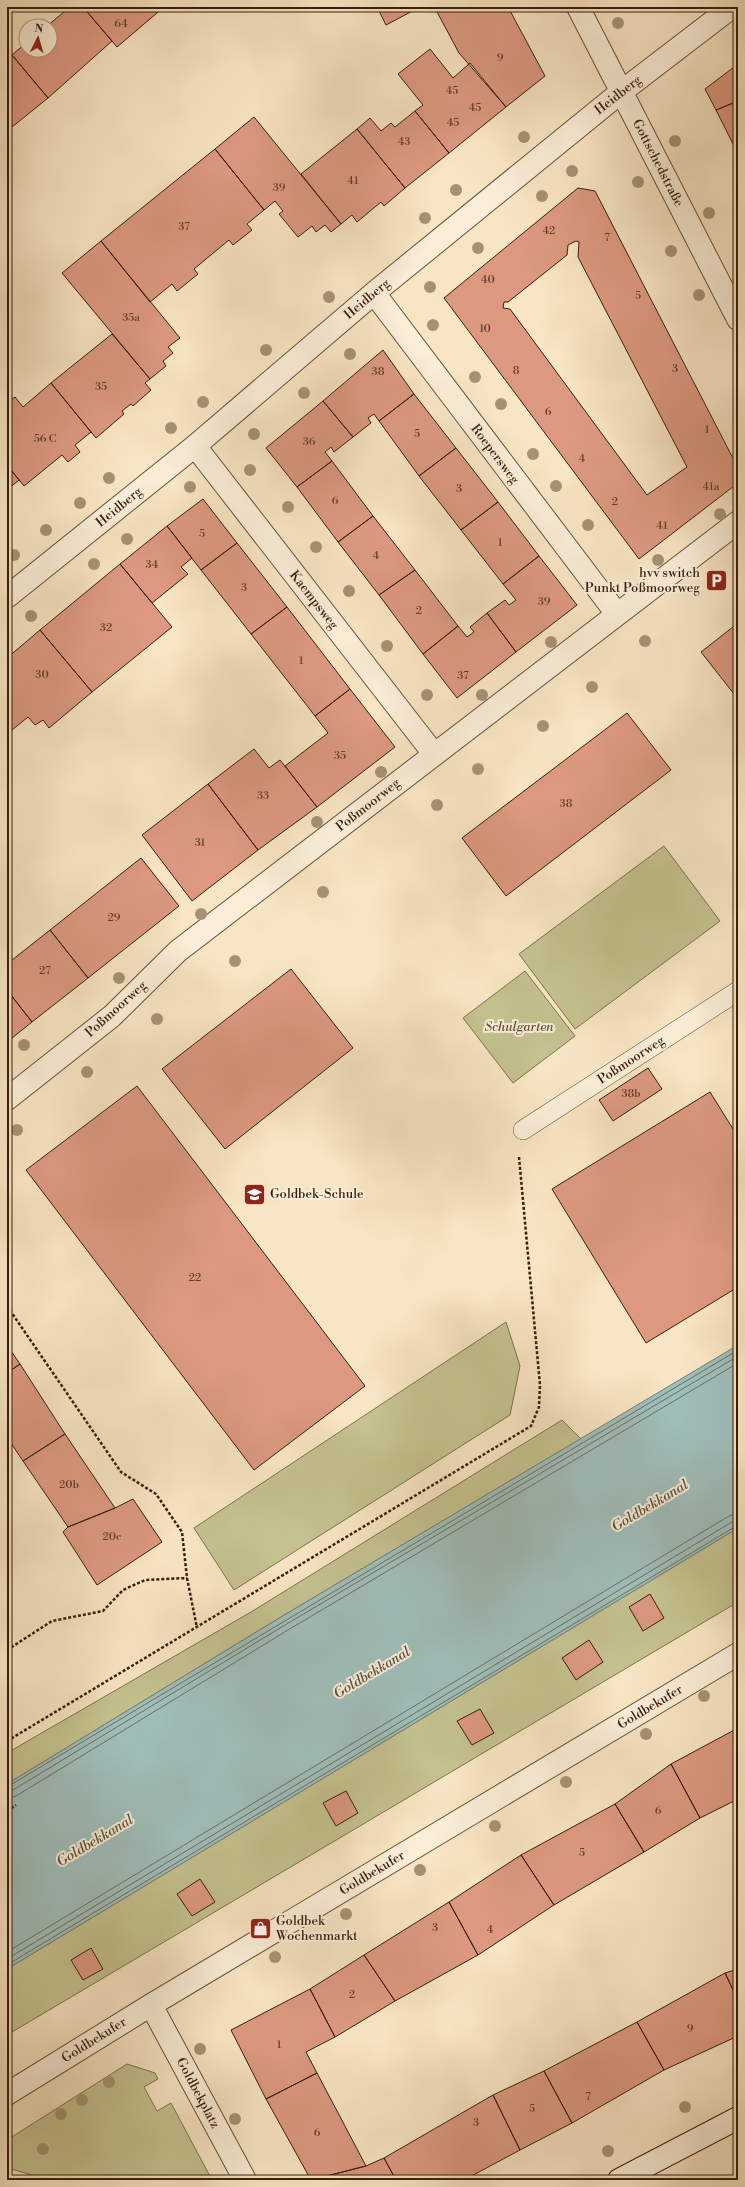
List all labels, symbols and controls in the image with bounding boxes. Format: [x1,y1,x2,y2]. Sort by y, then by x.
house number: 64 [114,17,128,31]
north arrow [18,18,58,58]
text: N [34,22,44,36]
house number: 9 [497,51,504,65]
street label: Heidberg [591,72,645,118]
house number: 45 [446,84,458,98]
house number: 45 [469,101,481,115]
house number: 45 [447,116,459,130]
street label: Gottschedstraße [629,116,687,210]
house number: 43 [398,135,410,149]
house number: 41 [347,174,359,188]
house number: 39 [273,181,286,195]
house number: 37 [178,220,190,234]
house number: 42 [543,224,555,238]
house number: 7 [604,231,610,245]
house number: 40 [481,273,495,287]
street label: Heidberg [341,275,393,323]
house number: 5 [635,289,641,303]
house number: 35a [122,311,140,325]
house number: 10 [479,322,491,336]
house number: 3 [672,362,678,376]
house number: 8 [513,364,520,378]
house number: 38 [372,365,385,379]
house number: 35 [95,380,107,394]
house number: 6 [545,405,552,419]
street label: Roepersweg [467,421,523,487]
house number: 1 [705,423,710,437]
house number: 5 [414,427,420,441]
house number: 56 C [34,432,56,446]
house number: 36 [303,435,316,449]
house number: 4 [579,452,586,466]
house number: 41a [703,480,720,494]
house number: 3 [456,482,462,496]
street label: Heidberg [93,483,146,530]
house number: 6 [332,494,339,508]
house number: 2 [612,495,618,509]
house number: 41 [656,519,668,533]
house number: 5 [199,527,205,541]
house number: 1 [498,536,503,550]
house number: 4 [373,549,380,563]
house number: 34 [146,558,159,572]
place label: hvv switch Punkt Poßmoorweg [585,565,700,596]
street label: Kaempsweg [286,567,342,633]
parking icon: hvv switch Punkt Poßmoorweg [703,567,729,593]
house number: 3 [241,581,247,595]
house number: 39 [538,595,551,609]
house number: 2 [416,604,422,618]
house number: 32 [100,621,112,635]
house number: 1 [299,654,304,668]
house number: 30 [35,668,49,682]
house number: 37 [457,669,469,683]
house number: 35 [334,749,346,763]
street label: Poßmoorweg [333,775,403,835]
house number: 33 [257,789,269,803]
house number: 38 [560,797,573,811]
house number: 31 [195,836,206,850]
house number: 29 [108,911,121,925]
house number: 27 [39,964,51,978]
street label: Poßmoorweg [82,977,150,1041]
park label: Schulgarten [485,1019,554,1035]
street label: Poßmoorweg [594,1032,668,1088]
house number: 38b [621,1087,641,1101]
school or university icon: Goldbek-Schule [241,1181,267,1207]
place label: Goldbek-Schule [270,1186,364,1202]
house number: 22 [189,1271,201,1285]
water label: Goldbekkanal [608,1476,692,1536]
house number: 20b [59,1478,79,1492]
house number: 20c [102,1530,122,1544]
water label: Goldbekkanal [330,1643,414,1703]
street label: Goldbekufer [614,1681,686,1733]
house number: 6 [655,1804,662,1818]
water label: Goldbekkanal [53,1811,137,1871]
house number: 5 [579,1846,585,1860]
street label: Goldbekufer [336,1847,408,1899]
place label: Goldbek Wochenmarkt [275,1913,358,1944]
shop icon: Goldbek Wochenmarkt [247,1915,273,1941]
house number: 3 [432,1921,438,1935]
house number: 4 [487,1923,494,1937]
house number: 2 [349,1988,355,2002]
street label: Goldbekufer [59,2014,130,2066]
house number: 9 [687,2022,694,2036]
house number: 1 [277,2038,282,2052]
street label: Goldbekplatz [173,2055,223,2131]
house number: 7 [585,2090,591,2104]
house number: 5 [529,2102,535,2116]
house number: 3 [473,2116,479,2130]
house number: 6 [314,2126,321,2140]

